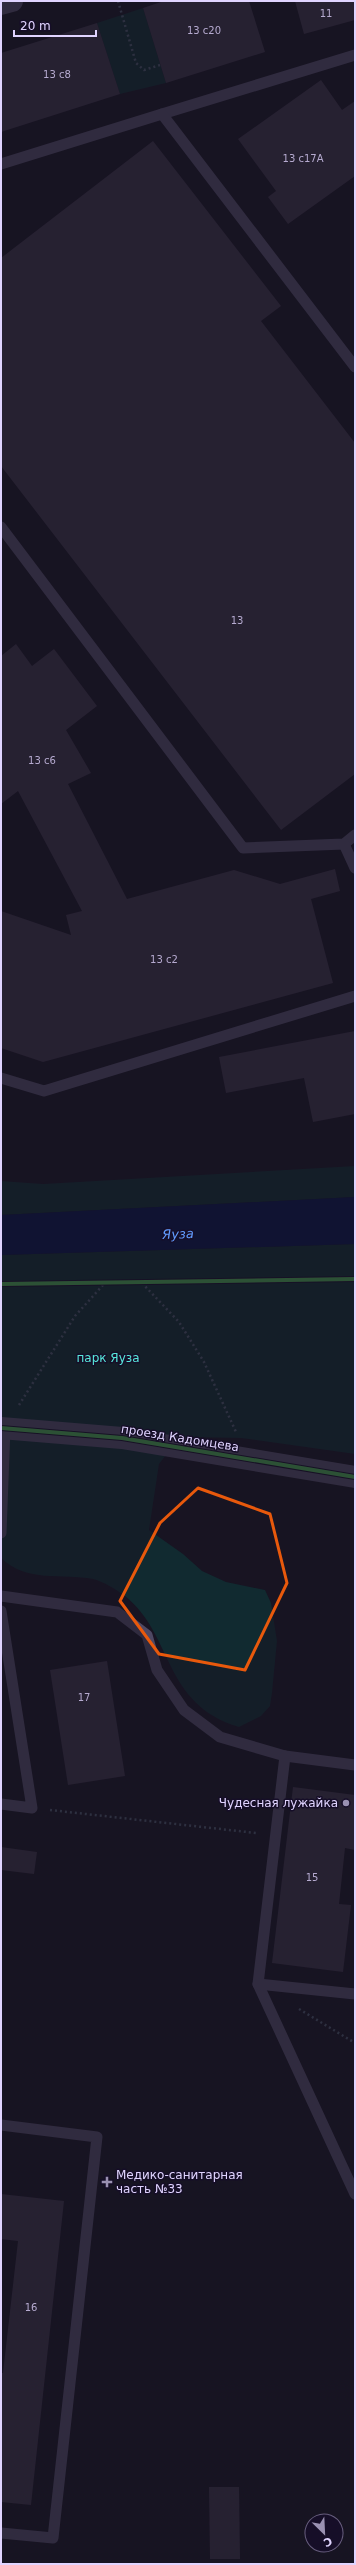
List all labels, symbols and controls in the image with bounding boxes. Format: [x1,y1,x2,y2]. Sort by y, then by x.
house number: 11 [320,8,332,19]
scale bar [14,12,96,38]
text: 20 m [20,19,51,33]
house number: 13 с20 [187,25,221,36]
house number: 13 с8 [43,69,71,80]
house number: 13 с17А [283,153,324,164]
house number: 13 [231,615,243,626]
house number: 13 с6 [28,755,56,766]
house number: 13 с2 [150,954,178,965]
water label: Яуза [161,1226,194,1242]
park label: парк Яуза [76,1351,140,1365]
street label: проезд Кадомцева [120,1422,240,1454]
house number: 17 [78,1692,90,1703]
place label: Чудесная лужайка [219,1796,338,1810]
marker: Чудесная лужайка [341,1798,351,1808]
house number: 15 [306,1872,318,1883]
place label: Медико-санитарная часть №33 [116,2168,243,2196]
marker: Медико-санитарная часть №33 [101,2176,113,2188]
house number: 16 [25,2302,37,2313]
north arrow [304,2513,344,2553]
text: С [322,2534,334,2549]

